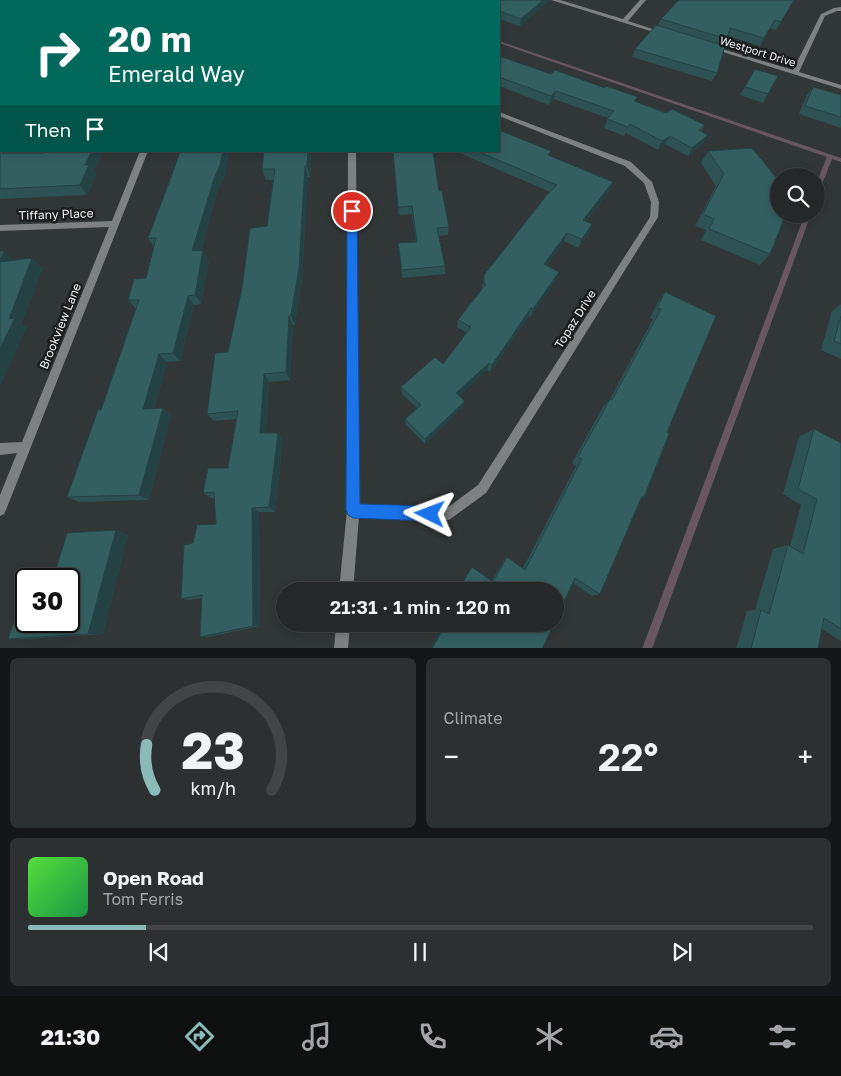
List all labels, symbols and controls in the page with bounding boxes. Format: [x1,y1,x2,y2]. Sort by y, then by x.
text: 20 m [108,18,191,60]
icon: right [25,20,90,85]
street label: Westport Drive [718,33,798,69]
text: Emerald Way [108,60,245,87]
icon: arrive [81,115,109,143]
text: Then [25,118,71,141]
map controls [770,168,825,223]
button: search [770,168,825,223]
pin [331,190,373,232]
icon: arrive [338,197,366,225]
street label: Tiffany Place [18,205,94,223]
street label: Brookview Lane [36,281,84,371]
street label: Topaz Drive [551,287,599,351]
position arrow [403,487,455,539]
speed limit sign: 30 [15,568,80,633]
text: 21:31 · 1 min · 120 m [330,595,510,618]
text: Climate [444,708,503,728]
text: 23 [181,718,244,780]
text: 22° [598,734,658,779]
text: − [444,740,459,773]
text: + [798,740,813,773]
text: km/h [190,777,235,799]
text: Open Road [103,866,204,889]
text: Tom Ferris [103,889,183,909]
icon: previous [145,938,173,966]
icon: pause [406,938,434,966]
icon: next [668,938,696,966]
icon: directions [182,1019,217,1054]
icon: music [299,1019,334,1054]
icon: phone [415,1019,450,1054]
icon: climate [532,1019,567,1054]
icon: car [649,1019,684,1054]
icon: filters [765,1019,800,1054]
text: 21:30 [41,1023,100,1050]

